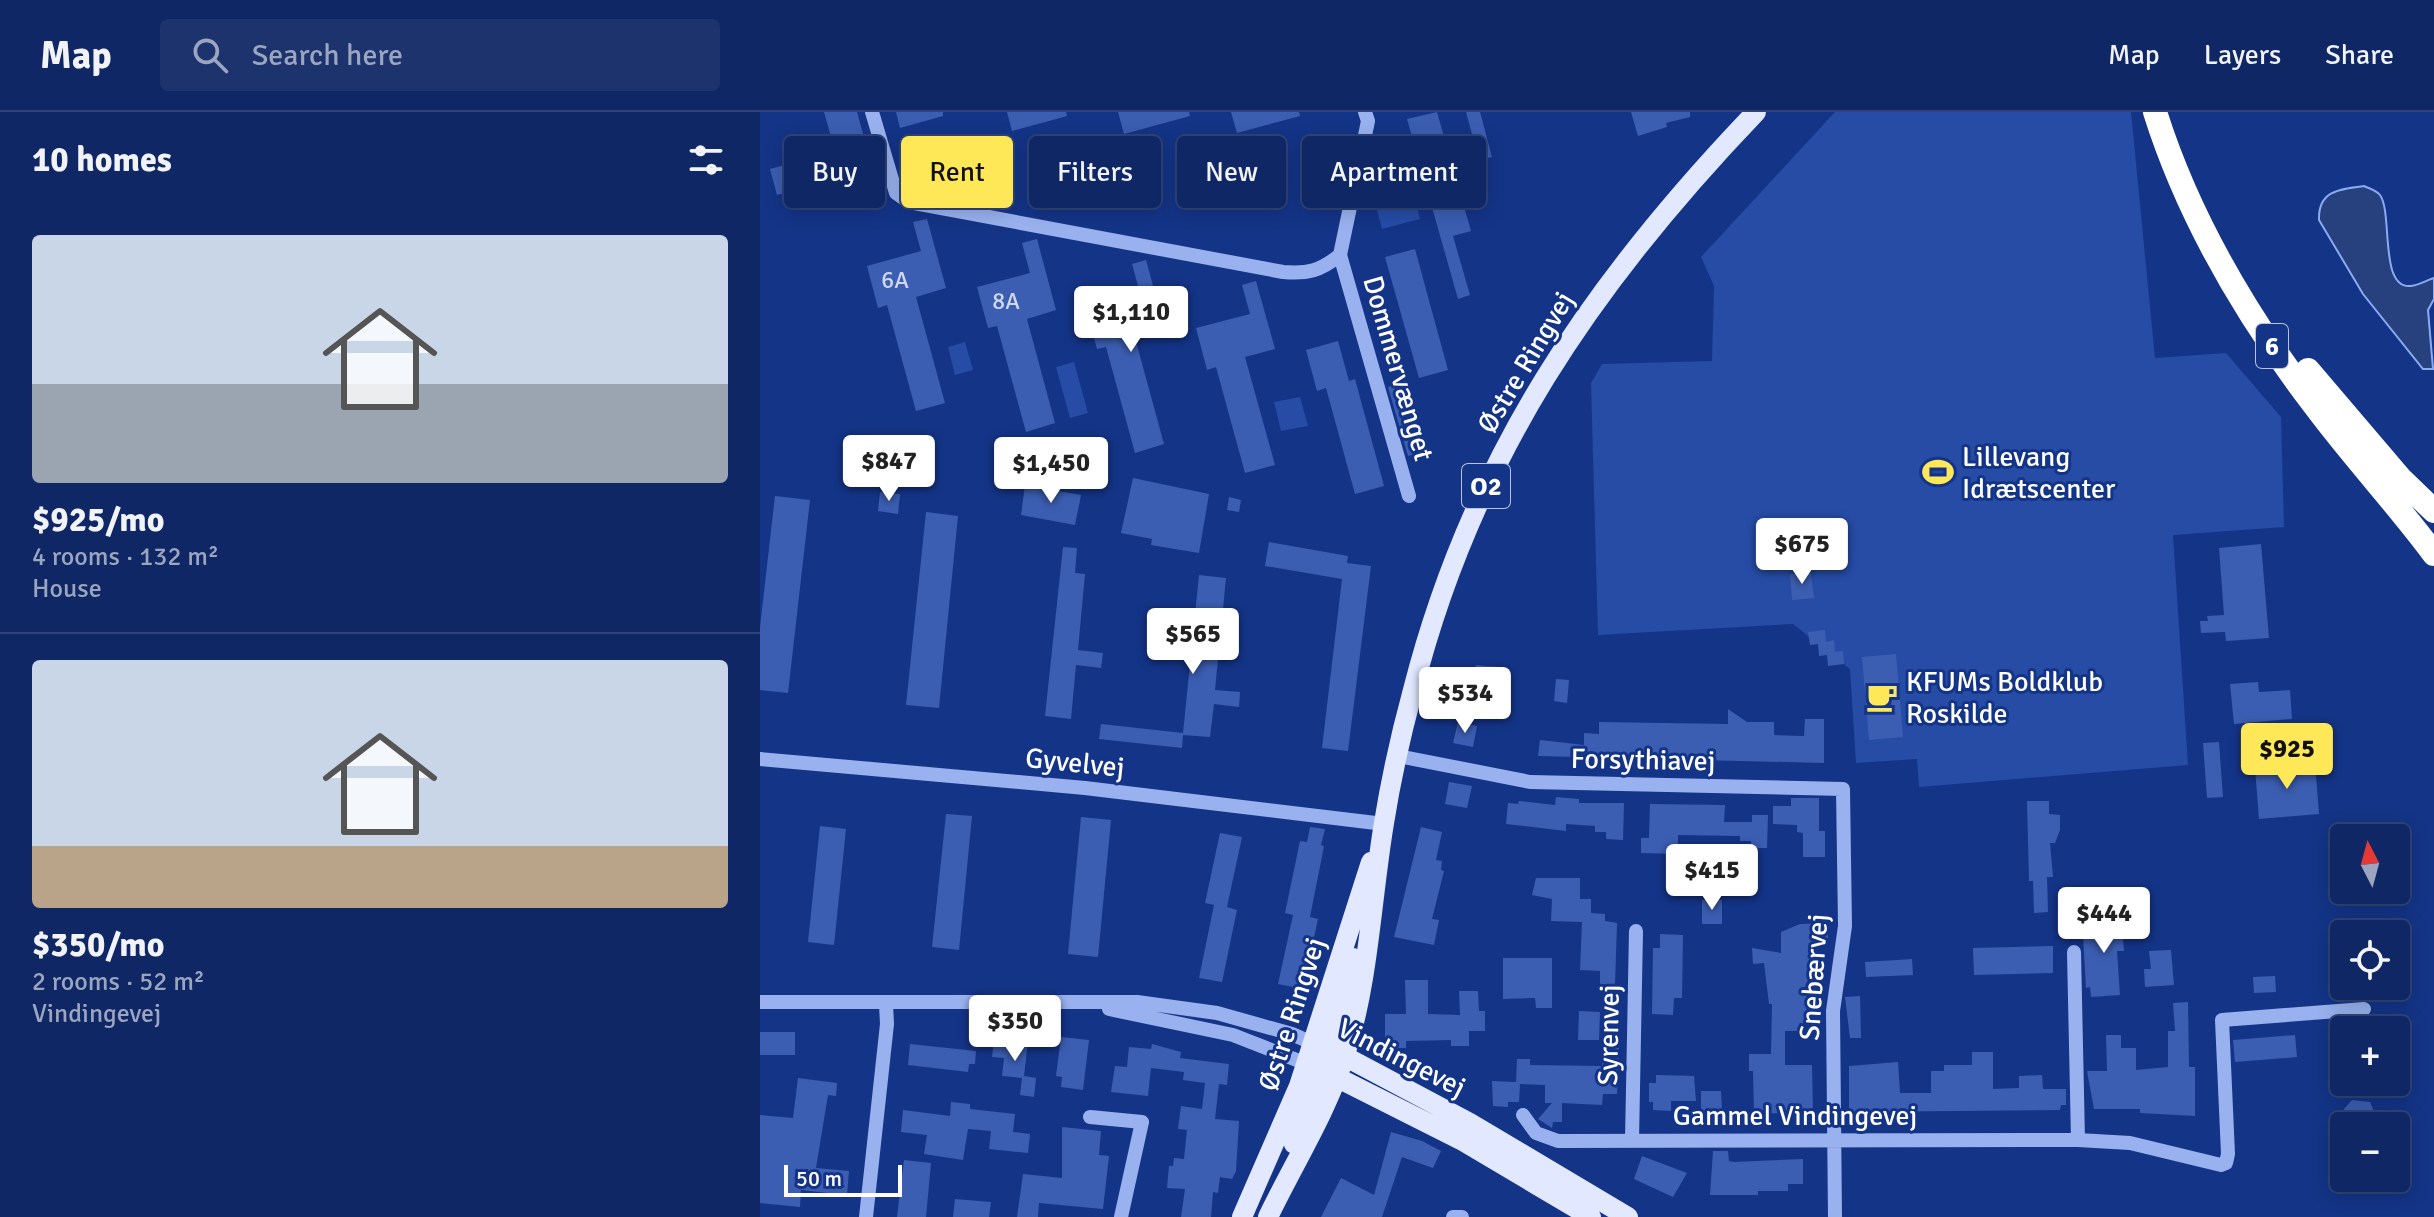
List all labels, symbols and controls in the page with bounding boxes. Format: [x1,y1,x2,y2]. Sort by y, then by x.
search box [160,19,720,91]
text: Map [40,32,112,79]
icon: search [188,33,232,77]
text: Search here [252,37,403,74]
text: Map [2108,38,2160,72]
text: Layers [2204,38,2281,72]
text: Share [2325,38,2394,72]
chip: Buy [784,136,885,208]
chip: Rent [901,136,1013,208]
chip: Filters [1029,136,1161,208]
chip: New [1177,136,1286,208]
chip: Apartment [1302,136,1486,208]
icon: filters [684,138,728,182]
text: 10 homes [32,139,172,181]
house number: 6A [881,265,909,295]
street label: Dommervænget [1355,272,1441,465]
house number: 8A [992,286,1020,316]
pin: $1,110 [1066,286,1196,354]
street label: Østre Ringvej [1470,286,1581,439]
icon: home [308,287,452,431]
text: $1,110 [1092,296,1170,328]
road number: 6 [2256,324,2288,368]
pin: $847 [842,435,936,503]
pin: $1,450 [986,437,1116,505]
place label: Lillevang Idrætscenter [1962,440,2116,506]
text: $847 [861,445,917,477]
text: $1,450 [1012,447,1090,479]
sports icon: Lillevang Idrætscenter [1921,455,1955,489]
road number: O2 [1462,464,1510,508]
text: $925/mo [32,499,165,541]
pin: $675 [1755,518,1849,586]
text: $675 [1774,528,1830,560]
text: 4 rooms · 132 m² [32,541,219,573]
text: House [32,573,102,605]
pin: $565 [1146,608,1240,676]
text: $565 [1165,618,1221,650]
place label: KFUMs Boldklub Roskilde [1906,665,2103,731]
pin: $534 [1418,667,1512,735]
text: $534 [1437,677,1493,709]
cafe icon: KFUMs Boldklub Roskilde [1865,680,1899,714]
icon: home [308,712,452,856]
pin: $925 [2240,723,2334,791]
text: $925 [2259,733,2315,765]
street label: Gyvelvej [1024,741,1126,785]
street label: Forsythiavej [1570,742,1716,778]
north arrow [2330,824,2410,904]
map controls [2330,824,2410,1192]
pin: $415 [1665,844,1759,912]
text: $415 [1684,854,1740,886]
pin: $444 [2057,887,2151,955]
text: $444 [2076,897,2132,929]
street label: Snebærvej [1793,913,1835,1041]
button: locate [2330,920,2410,1000]
text: $350/mo [32,924,165,966]
street label: Østre Ringvej [1251,933,1333,1095]
text: 2 rooms · 52 m² [32,966,205,998]
street label: Syrenvej [1591,984,1627,1086]
pin: $350 [968,995,1062,1063]
text: Vindingevej [32,998,161,1030]
text: $350 [987,1005,1043,1037]
street label: Vindingevej [1332,1011,1471,1105]
button: + [2330,1016,2410,1096]
street label: Gammel Vindingevej [1673,1099,1917,1133]
button: − [2330,1112,2410,1192]
scale bar [784,1161,902,1197]
text: 50 m [796,1165,842,1192]

